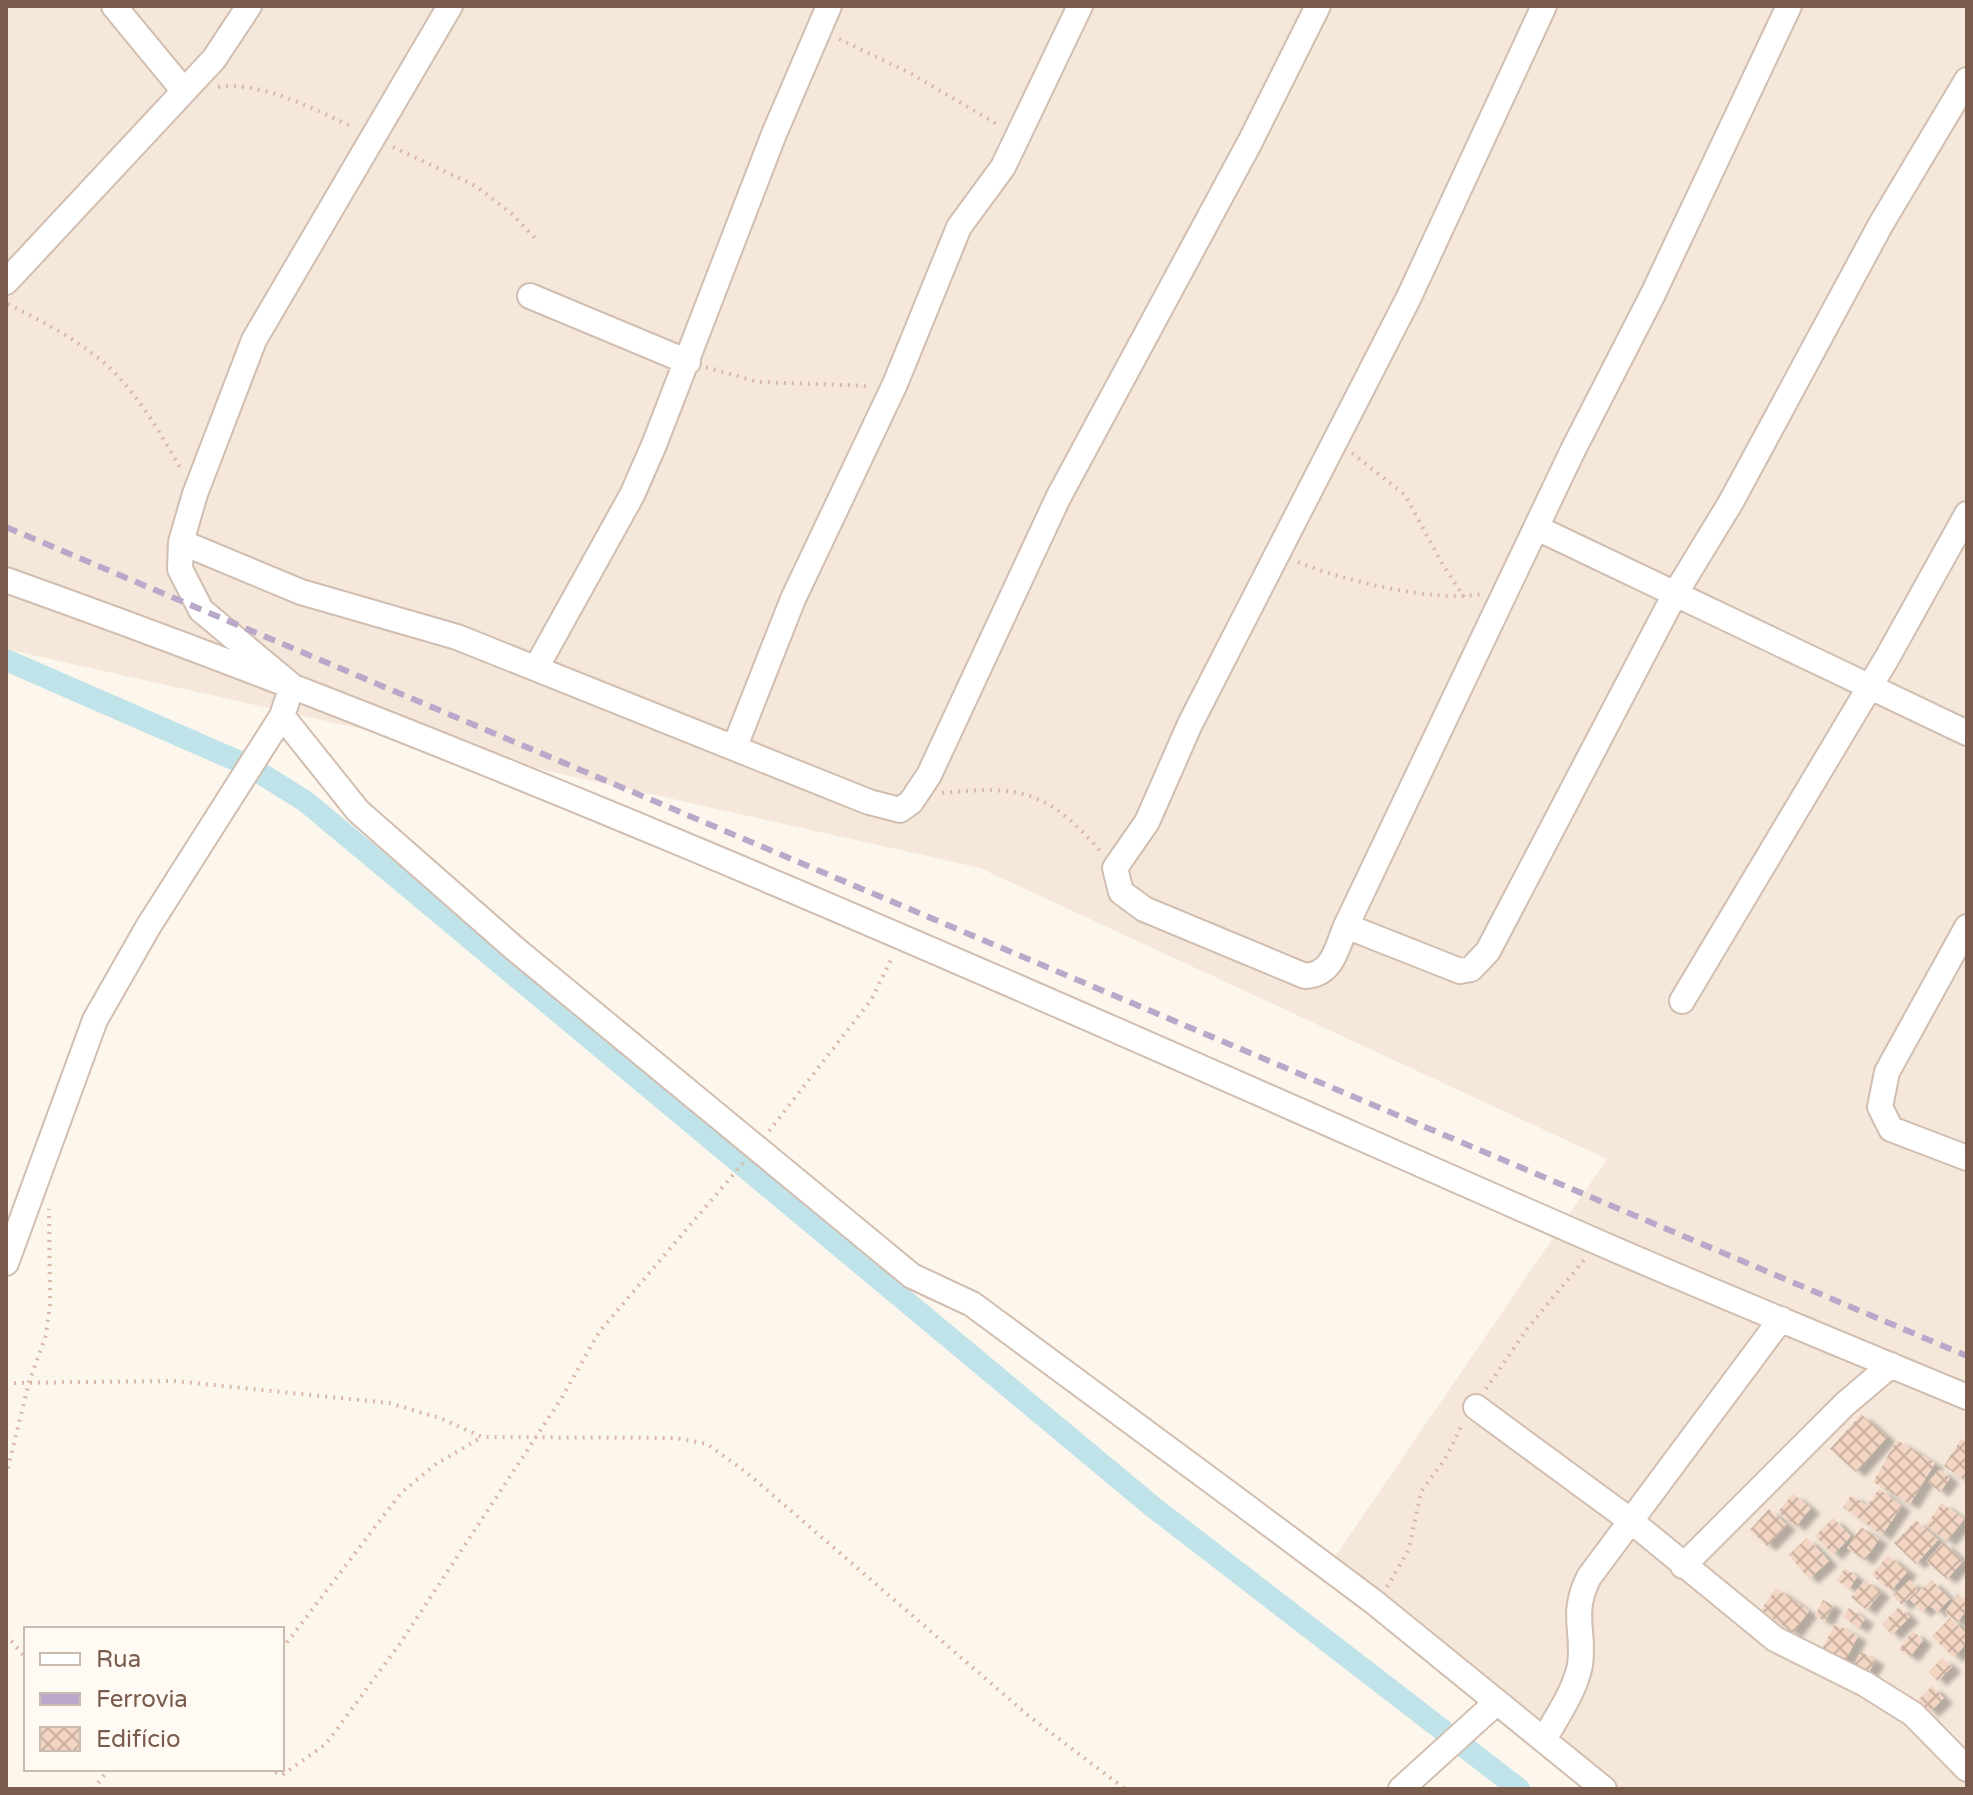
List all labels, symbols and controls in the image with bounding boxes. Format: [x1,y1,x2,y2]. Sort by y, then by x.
legend [24,1627,284,1771]
text: Rua [96,1645,141,1674]
text: Ferrovia [96,1685,188,1714]
text: Edifício [96,1725,181,1754]

